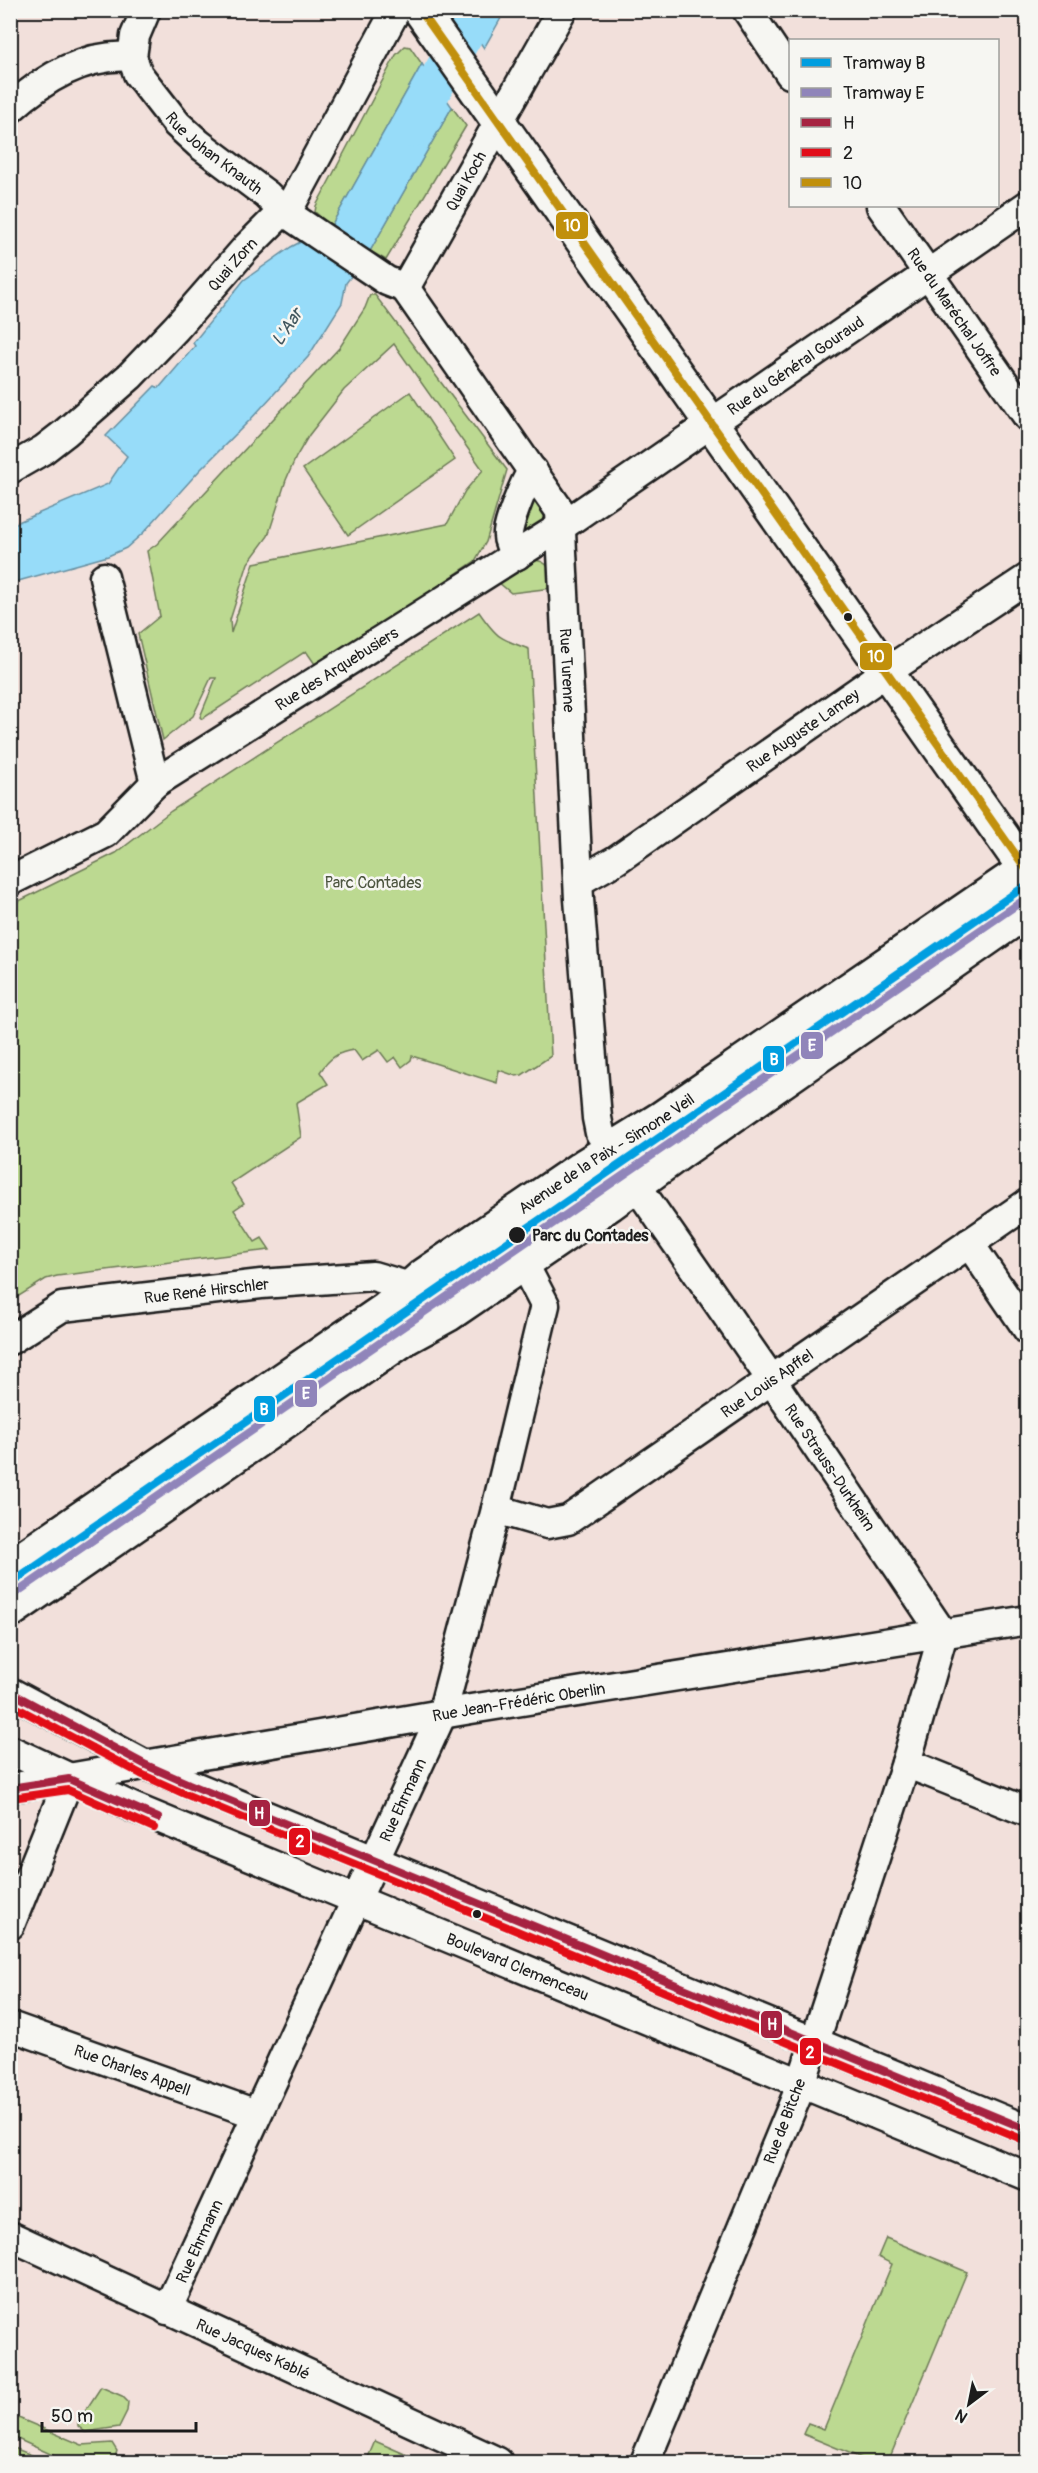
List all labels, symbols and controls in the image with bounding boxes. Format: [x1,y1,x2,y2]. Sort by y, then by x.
legend [789,39,999,207]
text: Tramway B [843,52,926,75]
text: Tramway E [843,82,925,105]
street label: Rue Johan Knauth [160,108,266,199]
text: H [843,112,854,135]
text: 2 [843,142,853,165]
street label: Quai Koch [442,148,491,215]
text: 10 [843,172,862,195]
line badge: 10 [555,211,589,240]
text: 10 [563,216,581,236]
street label: Quai Zorn [204,233,262,296]
street label: Rue du Maréchal Joffre [902,244,1006,380]
water label: L'Aar [267,302,310,350]
street label: Rue du Général Gouraud [724,312,868,420]
unlabelled marker [842,611,854,623]
street label: Rue des Arquebusiers [272,623,402,715]
street label: Rue Turenne [555,628,579,713]
line badge: 10 [859,642,893,671]
text: 10 [867,647,885,667]
street label: Rue Auguste Lamey [743,685,864,777]
park label: Parc Contades [324,873,422,893]
line badge: E [800,1031,824,1060]
text: E [808,1036,817,1056]
line badge: B [762,1045,785,1073]
text: B [769,1050,779,1070]
street label: Avenue de la Paix - Simone Veil [515,1089,699,1219]
marker: Parc du Contades [507,1225,527,1245]
place label: Parc du Contades [532,1226,649,1246]
street label: Rue René Hirschler [143,1274,270,1308]
street label: Rue Louis Apffel [717,1345,818,1423]
line badge: E [294,1379,318,1408]
text: E [302,1384,311,1404]
line badge: B [253,1395,276,1423]
text: B [259,1400,269,1420]
street label: Rue Strauss-Durkheim [780,1400,880,1535]
street label: Rue Jean-Frédéric Oberlin [431,1679,607,1726]
street label: Rue Ehrmann [376,1755,431,1845]
line badge: H [248,1799,271,1827]
text: H [254,1804,264,1824]
line badge: 2 [288,1827,311,1856]
text: 2 [296,1832,305,1852]
unlabelled marker [471,1908,483,1920]
street label: Boulevard Clemenceau [443,1929,592,2006]
line badge: H [760,2010,783,2039]
text: H [767,2015,777,2035]
line badge: 2 [799,2037,822,2066]
street label: Rue Charles Appell [71,2041,193,2101]
text: 2 [806,2043,815,2063]
street label: Rue de Bitche [759,2076,810,2167]
street label: Rue Ehrmann [172,2197,228,2286]
street label: Rue Jacques Kablé [193,2315,313,2385]
north arrow [939,2374,999,2434]
scale bar [42,2395,196,2433]
text: N [952,2404,971,2427]
text: 50 m [51,2405,93,2428]

